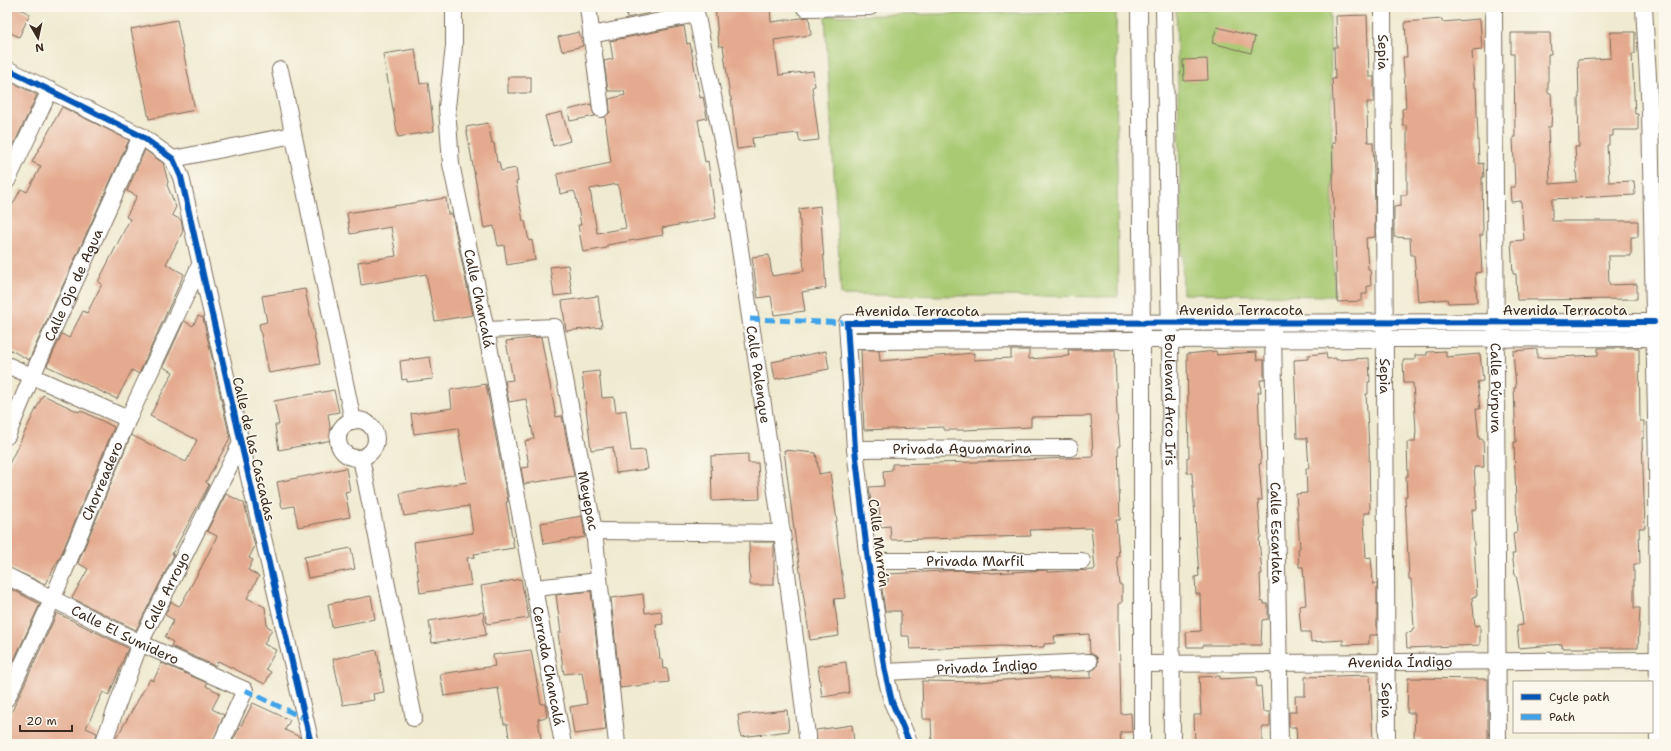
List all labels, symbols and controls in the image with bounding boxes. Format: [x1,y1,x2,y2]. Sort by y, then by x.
north arrow [18,18,58,58]
street label: Sepia [1374,34,1392,70]
text: N [34,39,45,56]
street label: Calle Ojo de Agua [40,225,107,344]
street label: Calle Chancalá [460,247,498,350]
street label: Avenida Terracota [1179,301,1303,319]
street label: Avenida Terracota [1503,301,1627,319]
street label: Avenida Terracota [855,302,979,320]
street label: Calle Palenque [742,324,775,425]
street label: Boulevard Arco Iris [1161,334,1180,466]
street label: Calle Púrpura [1487,343,1505,434]
street label: Sepia [1376,358,1394,394]
street label: Calle de las Cascadas [229,375,279,523]
street label: Chorreadero [77,438,127,523]
street label: Privada Aguamarina [892,439,1032,458]
street label: Meyepac [574,469,603,532]
street label: Calle Escarlata [1267,482,1286,584]
street label: Calle Marrón [865,498,893,589]
street label: Calle Arroyo [139,549,194,633]
street label: Privada Marfil [926,552,1025,570]
street label: Calle El Sumidero [68,601,182,668]
street label: Cerrada Chancalá [529,605,569,728]
street label: Avenida Índigo [1347,653,1453,671]
street label: Privada Índigo [936,656,1038,678]
legend [1513,681,1653,733]
street label: Sepia [1378,682,1396,718]
text: Cycle path [1549,689,1610,705]
scale bar [20,707,72,733]
text: Path [1549,709,1575,725]
text: 20 m [26,713,57,729]

